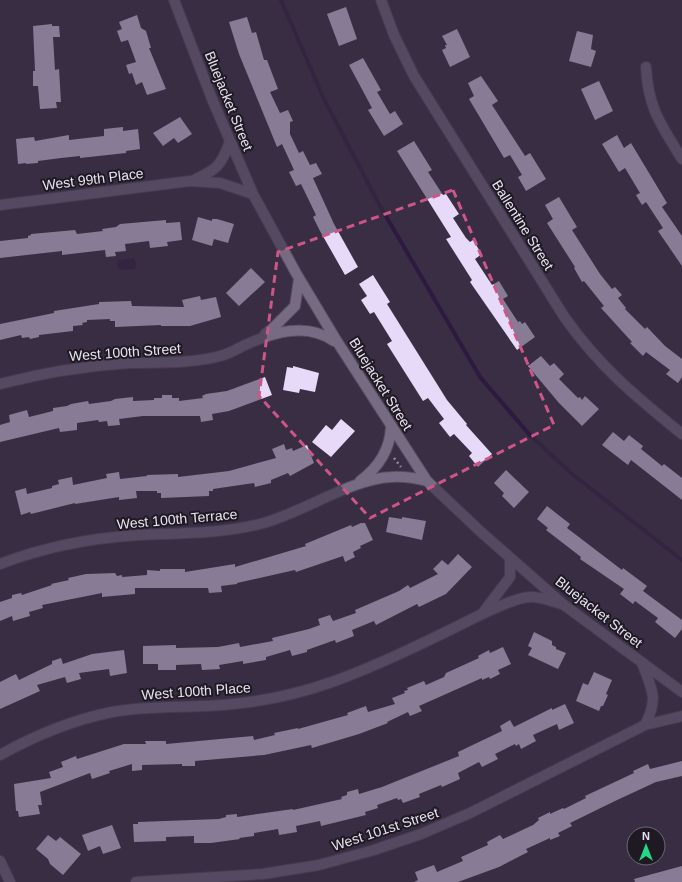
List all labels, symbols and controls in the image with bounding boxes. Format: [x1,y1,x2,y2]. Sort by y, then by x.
street label: Bluejacket Street [202,49,256,153]
street label: West 99th Place [42,165,145,193]
street label: Ballentine Street [489,177,557,273]
street label: Bluejacket Street [346,335,416,433]
street label: West 100th Street [69,340,181,364]
street label: West 100th Terrace [116,506,238,532]
street label: Bluejacket Street [552,573,646,651]
street label: West 100th Place [141,679,251,703]
street label: West 101st Street [330,804,440,854]
north arrow [626,826,666,866]
text: N [642,830,650,842]

